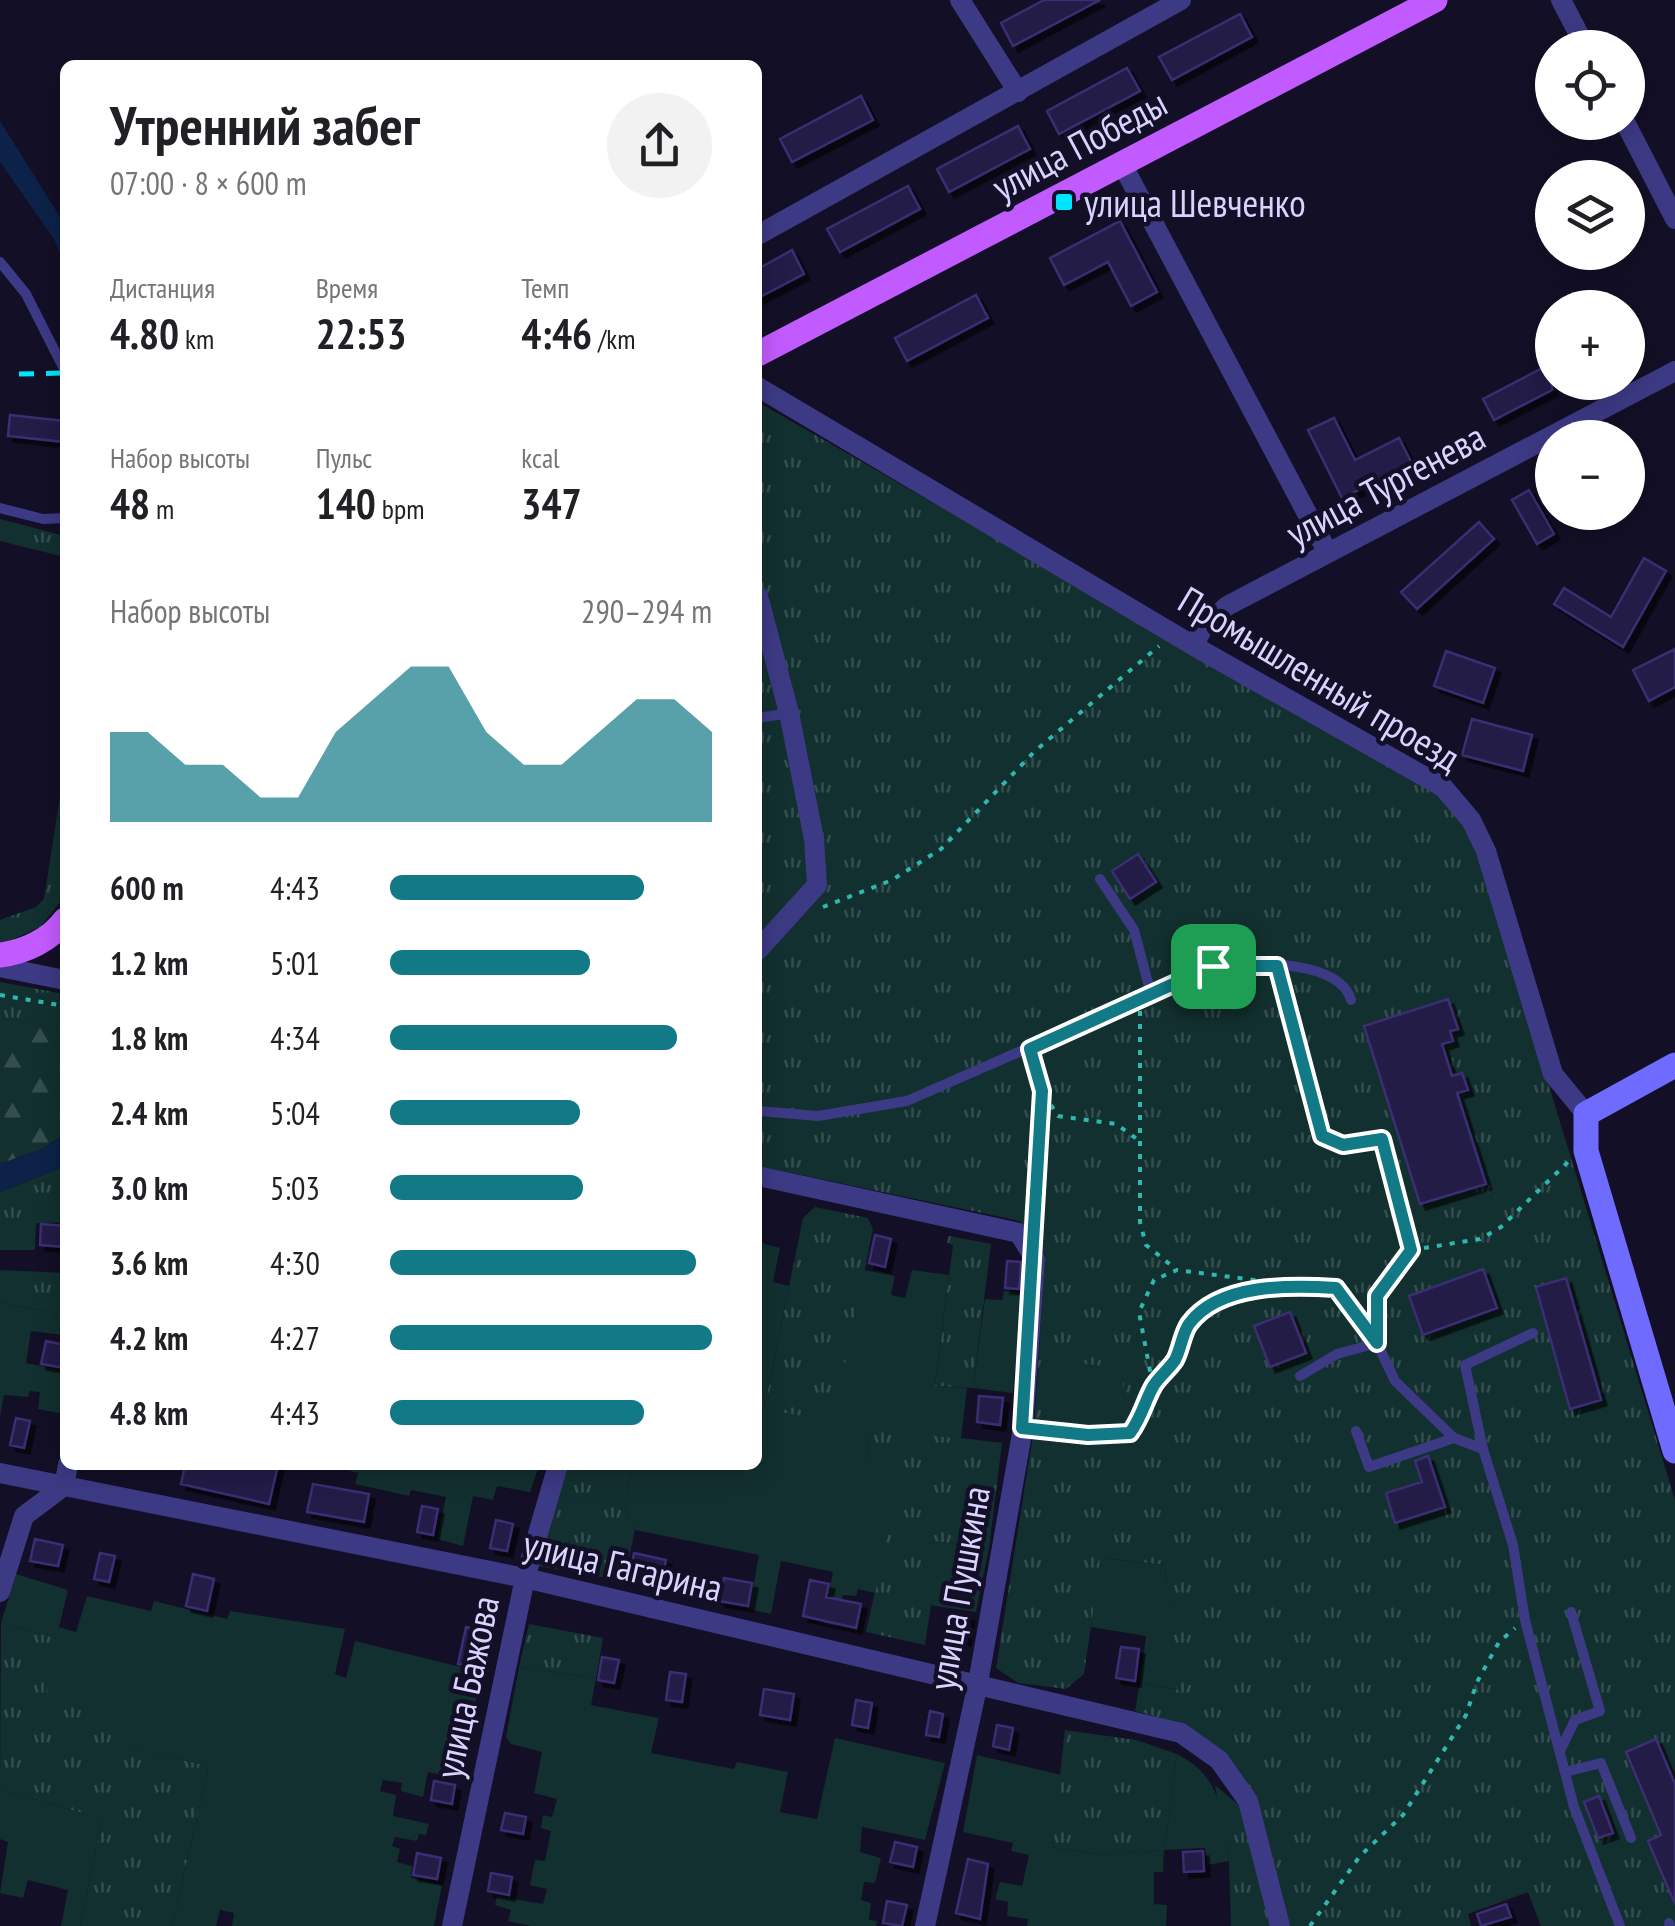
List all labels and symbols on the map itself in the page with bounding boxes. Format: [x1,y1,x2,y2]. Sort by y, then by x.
street label: улица Победы [983,78,1175,210]
place label: улица Шевченко [1084,178,1306,227]
marker: улица Шевченко [1053,191,1075,213]
street label: улица Тургенева [1277,411,1493,557]
street label: Промышленный проезд [1170,575,1470,782]
pin [1171,924,1256,1009]
street label: улица Пушкина [916,1482,1000,1694]
street label: улица Гагарина [519,1518,727,1612]
street label: улица Бажова [423,1591,509,1783]

